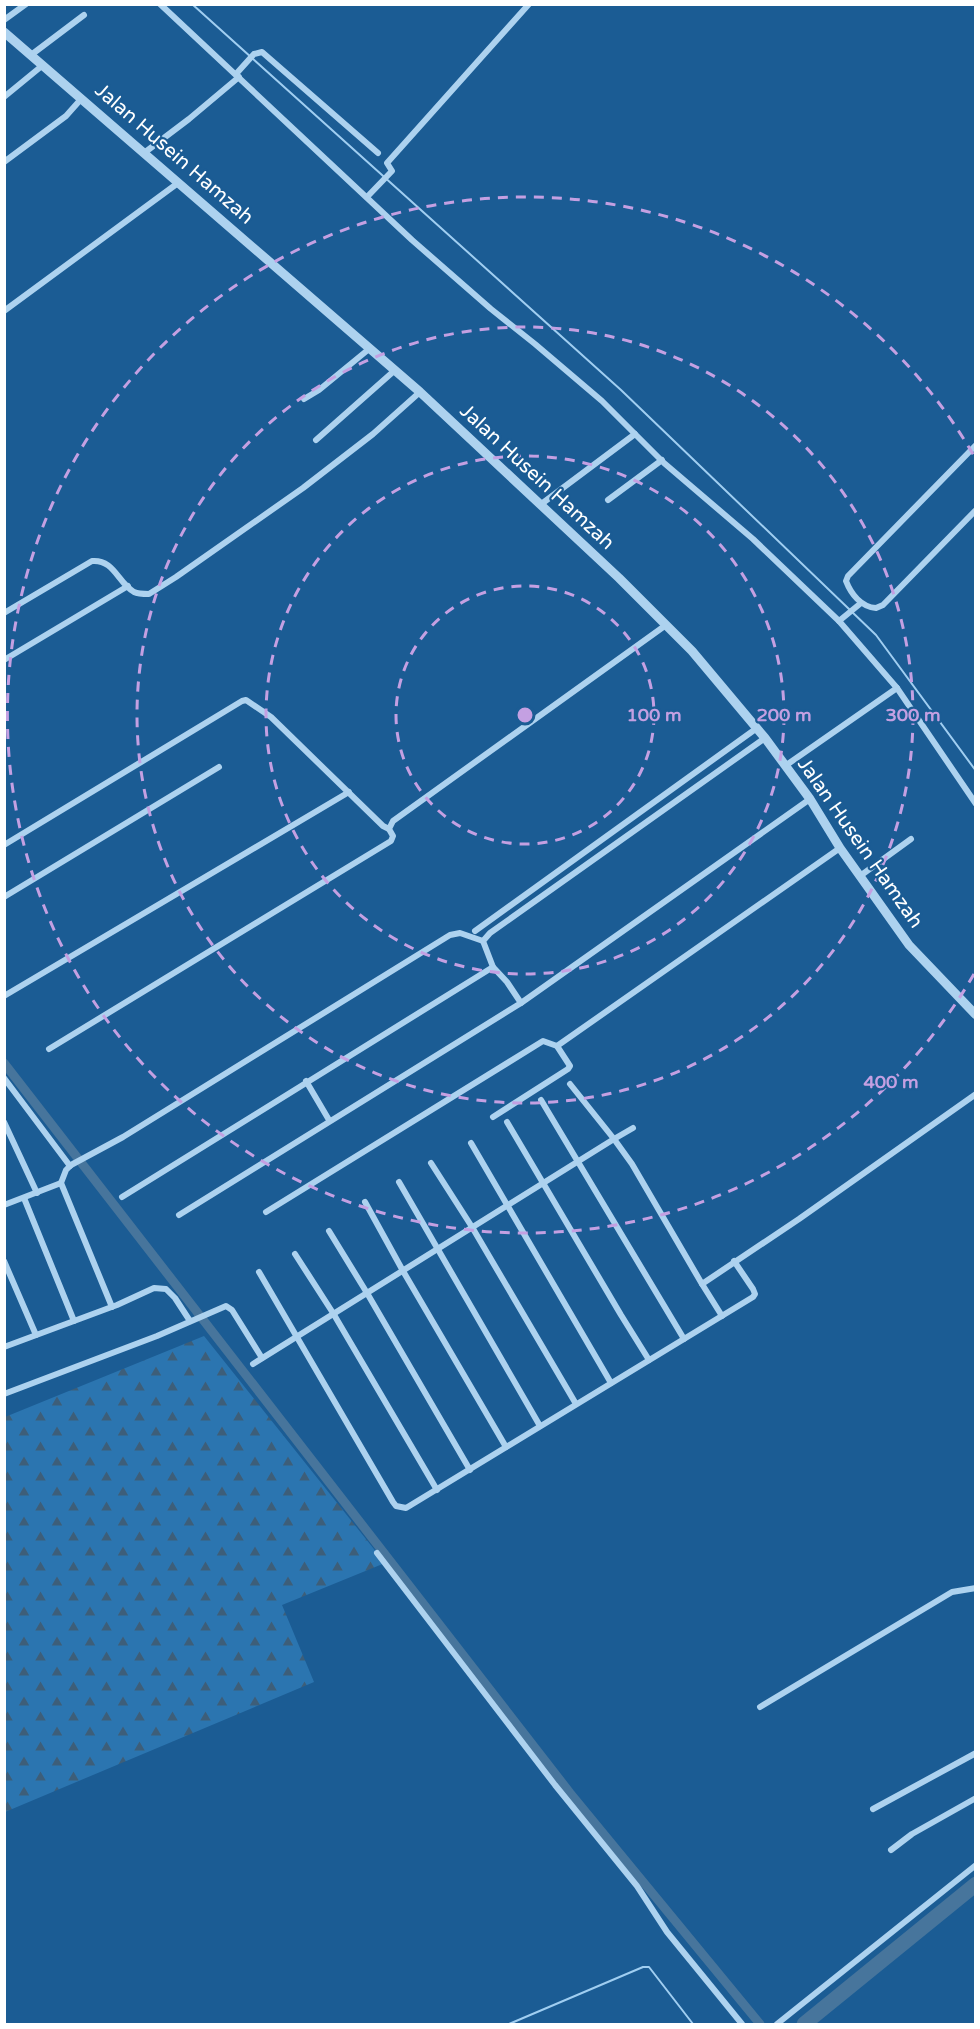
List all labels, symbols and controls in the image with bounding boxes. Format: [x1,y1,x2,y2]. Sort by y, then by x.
street label: Jalan Husein Hamzah [90,79,258,229]
street label: Jalan Husein Hamzah [455,399,619,555]
text: 100 m [626,704,682,726]
text: 200 m [756,704,812,726]
text: 300 m [885,704,941,726]
centre of rings [515,705,535,725]
street label: Jalan Husein Hamzah [792,753,928,933]
text: 400 m [863,1071,919,1093]

